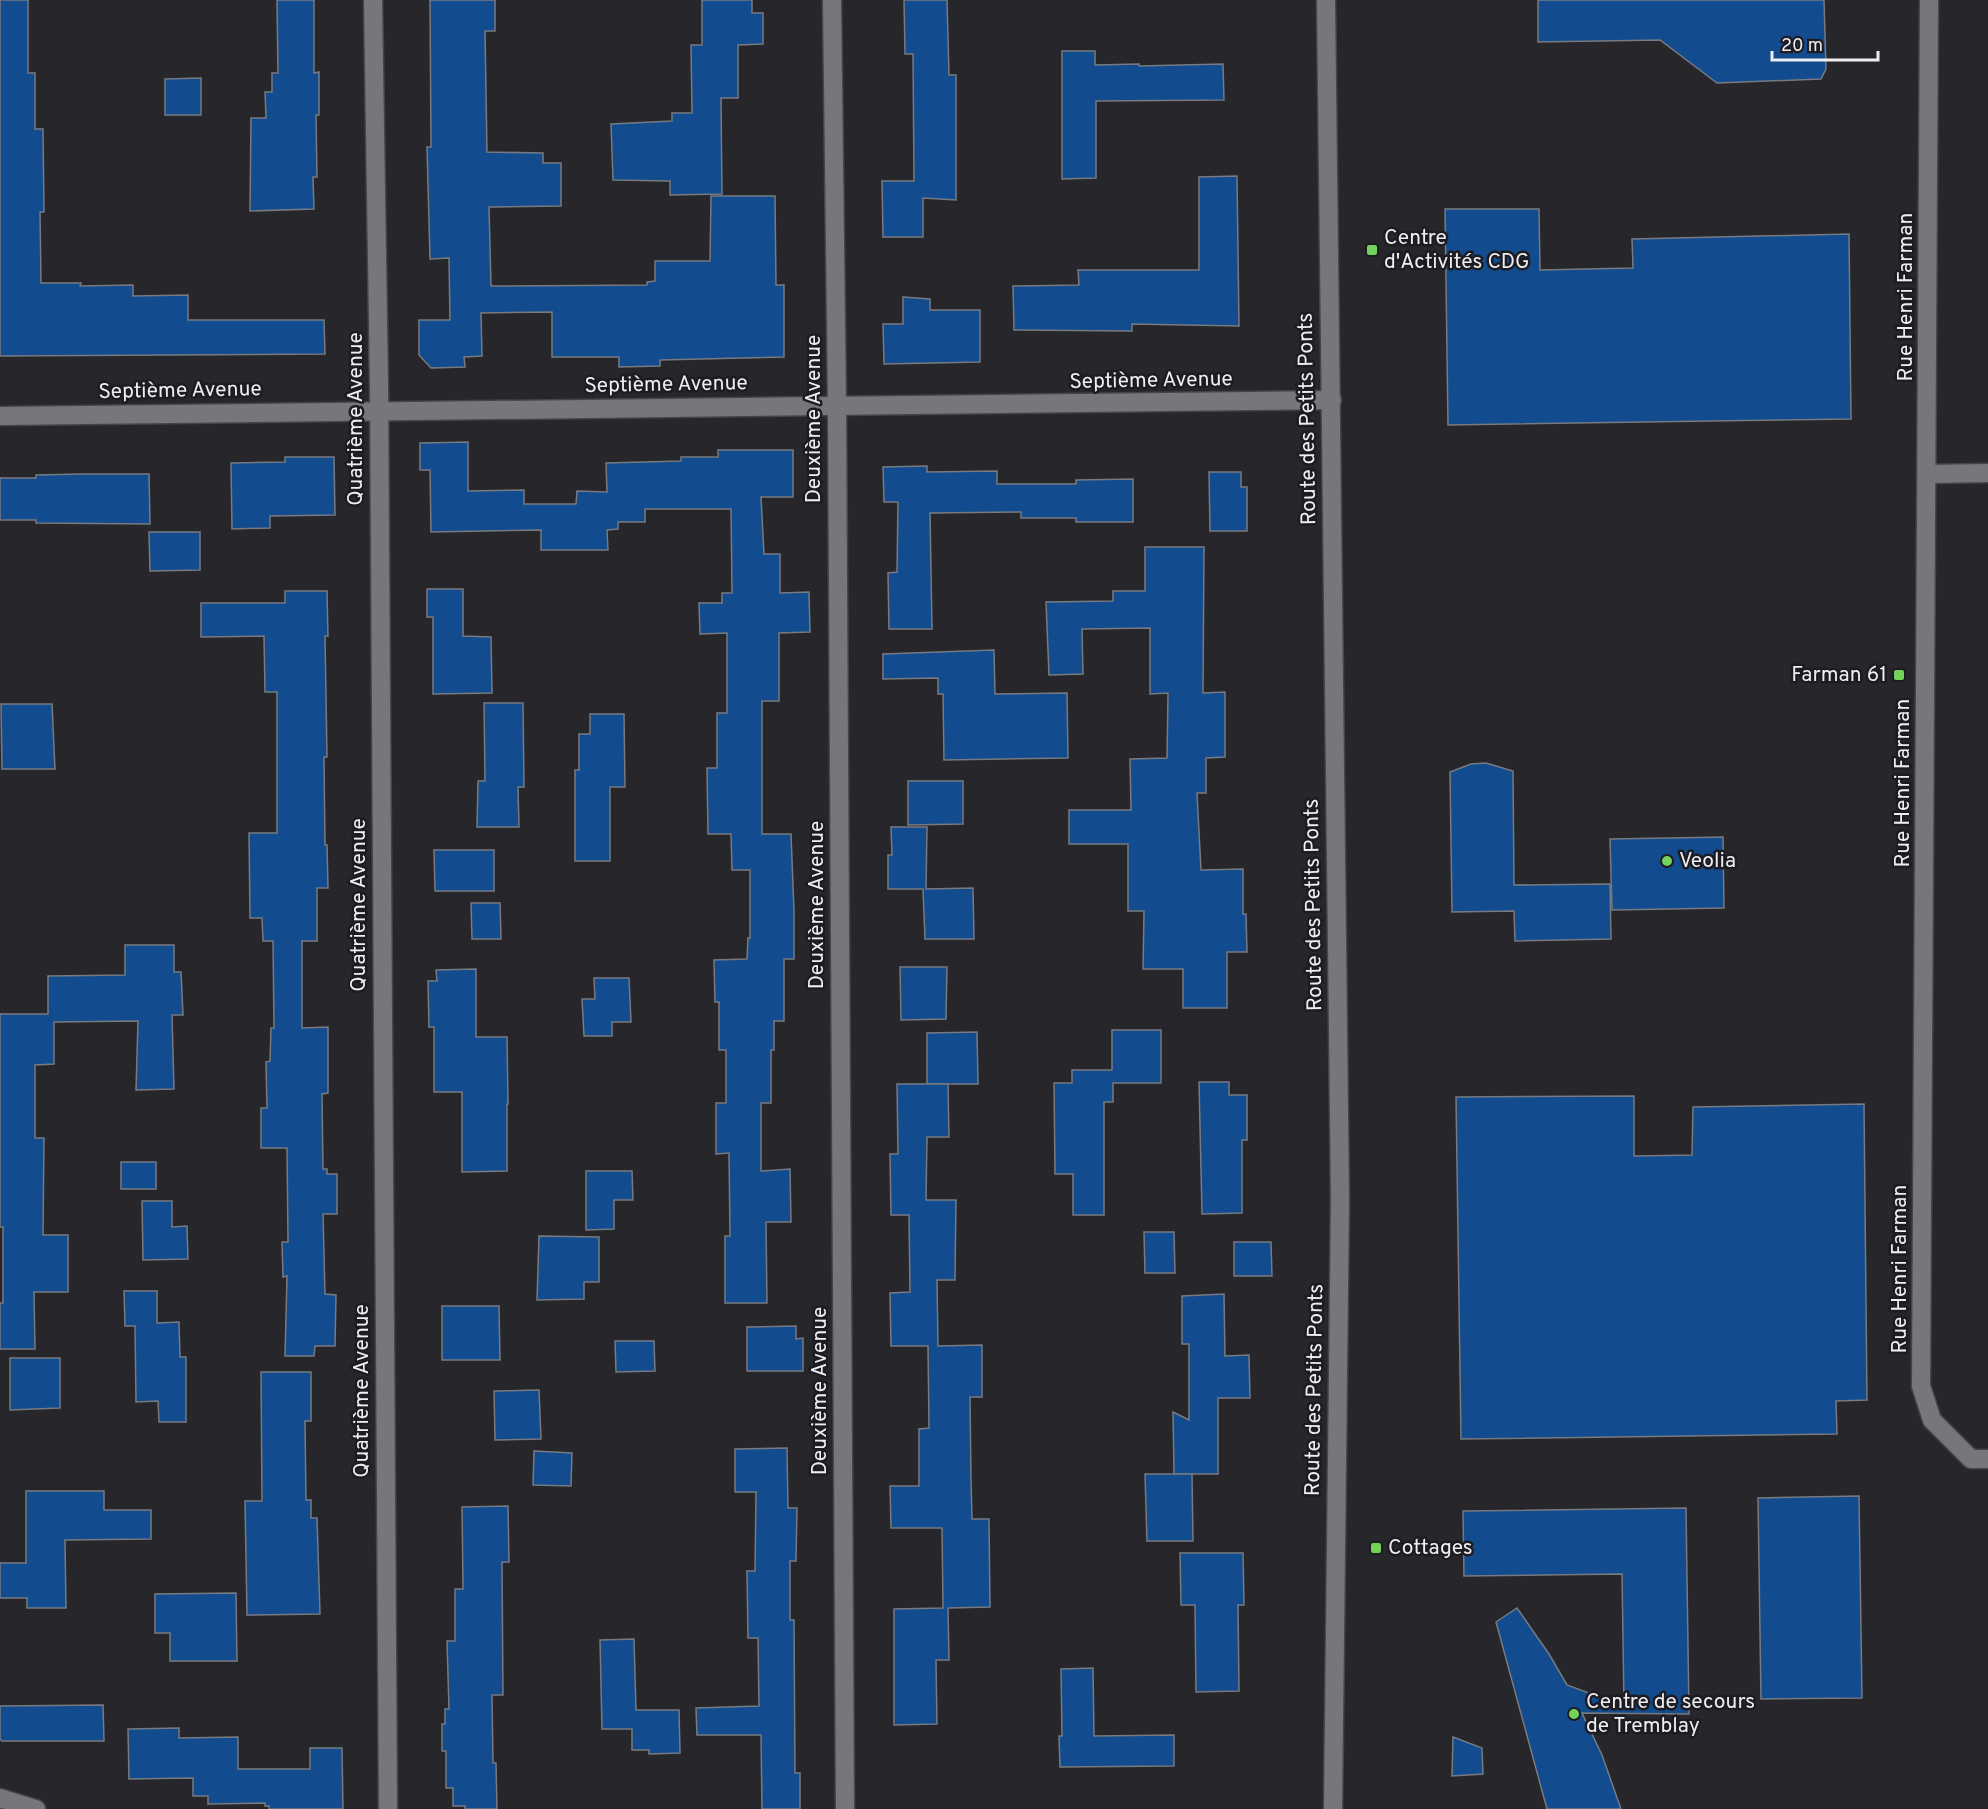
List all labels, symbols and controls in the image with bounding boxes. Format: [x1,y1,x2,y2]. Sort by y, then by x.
scale bar [1772,24,1878,62]
text: 20 m [1781,35,1823,58]
street label: Rue Henri Farman [1893,213,1920,381]
place label: Centre d'Activités CDG [1384,225,1530,276]
marker: Centre d'Activités CDG [1365,243,1379,257]
street label: Route des Petits Ponts [1293,313,1323,525]
street label: Quatrième Avenue [343,332,370,506]
street label: Deuxième Avenue [801,335,828,503]
street label: Septième Avenue [1069,366,1233,396]
street label: Septième Avenue [584,370,748,400]
street label: Septième Avenue [98,376,262,406]
place label: Farman 61 [1791,662,1887,689]
marker: Farman 61 [1892,668,1906,682]
street label: Rue Henri Farman [1890,699,1917,867]
street label: Route des Petits Ponts [1299,799,1329,1011]
street label: Quatrième Avenue [346,818,373,992]
street label: Deuxième Avenue [804,821,831,989]
place label: Veolia [1679,848,1736,875]
marker: Veolia [1660,854,1674,868]
street label: Rue Henri Farman [1887,1185,1914,1353]
street label: Route des Petits Ponts [1300,1284,1330,1496]
street label: Quatrième Avenue [349,1304,376,1478]
street label: Deuxième Avenue [807,1307,834,1475]
place label: Cottages [1388,1535,1473,1562]
marker: Cottages [1369,1541,1383,1555]
place label: Centre de secours de Tremblay [1586,1689,1755,1740]
marker: Centre de secours de Tremblay [1567,1707,1581,1721]

